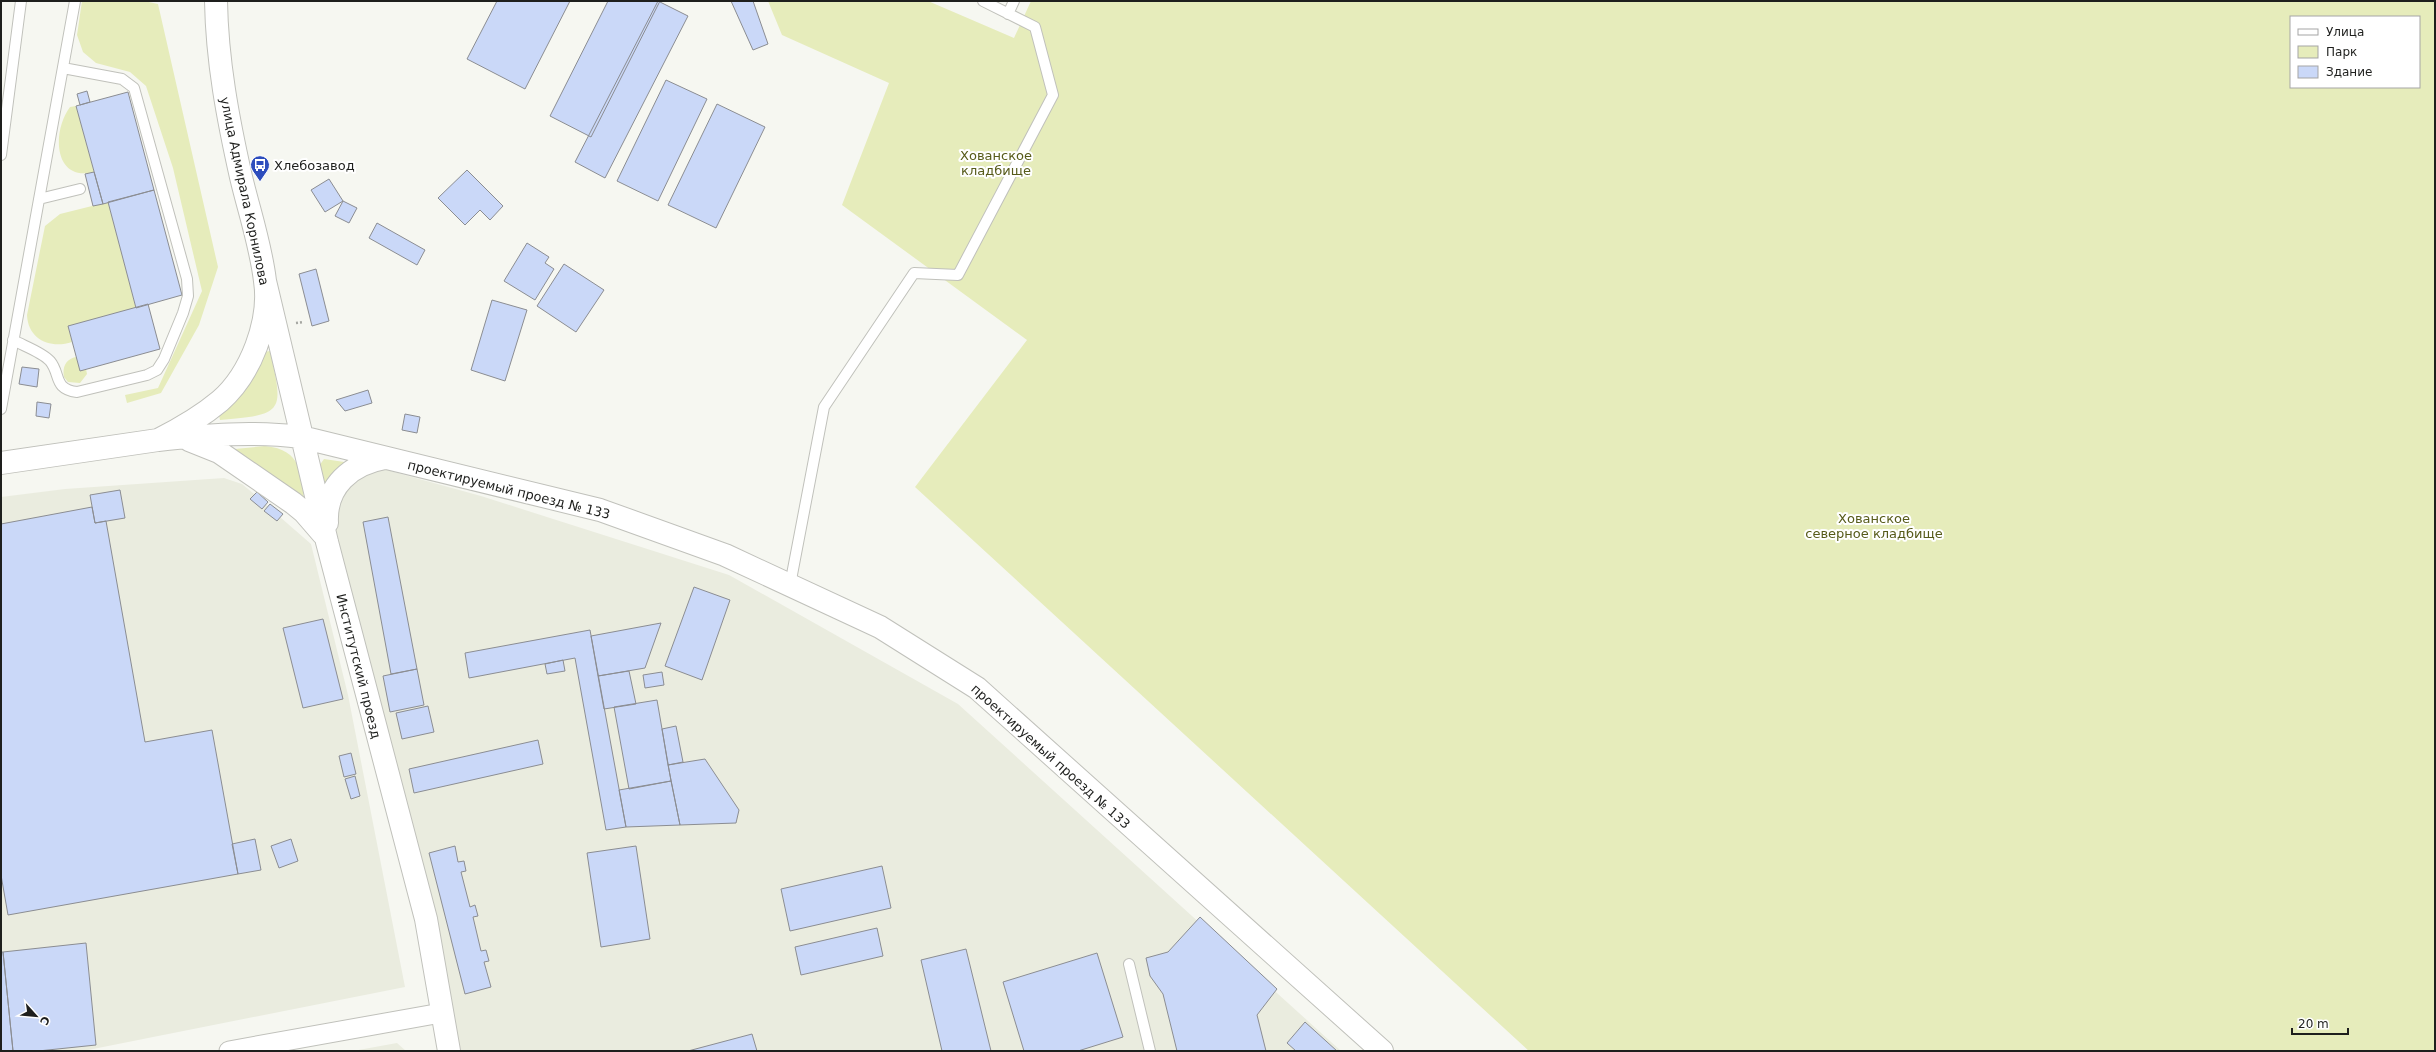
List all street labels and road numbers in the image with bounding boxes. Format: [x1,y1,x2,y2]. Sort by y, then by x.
street label: улица Адмирала Корнилова [217,95,272,287]
street label: проектируемый проезд № 133 [406,457,612,522]
street label: Институтский проезд [333,592,384,740]
street label: проектируемый проезд № 133 [968,681,1133,832]

